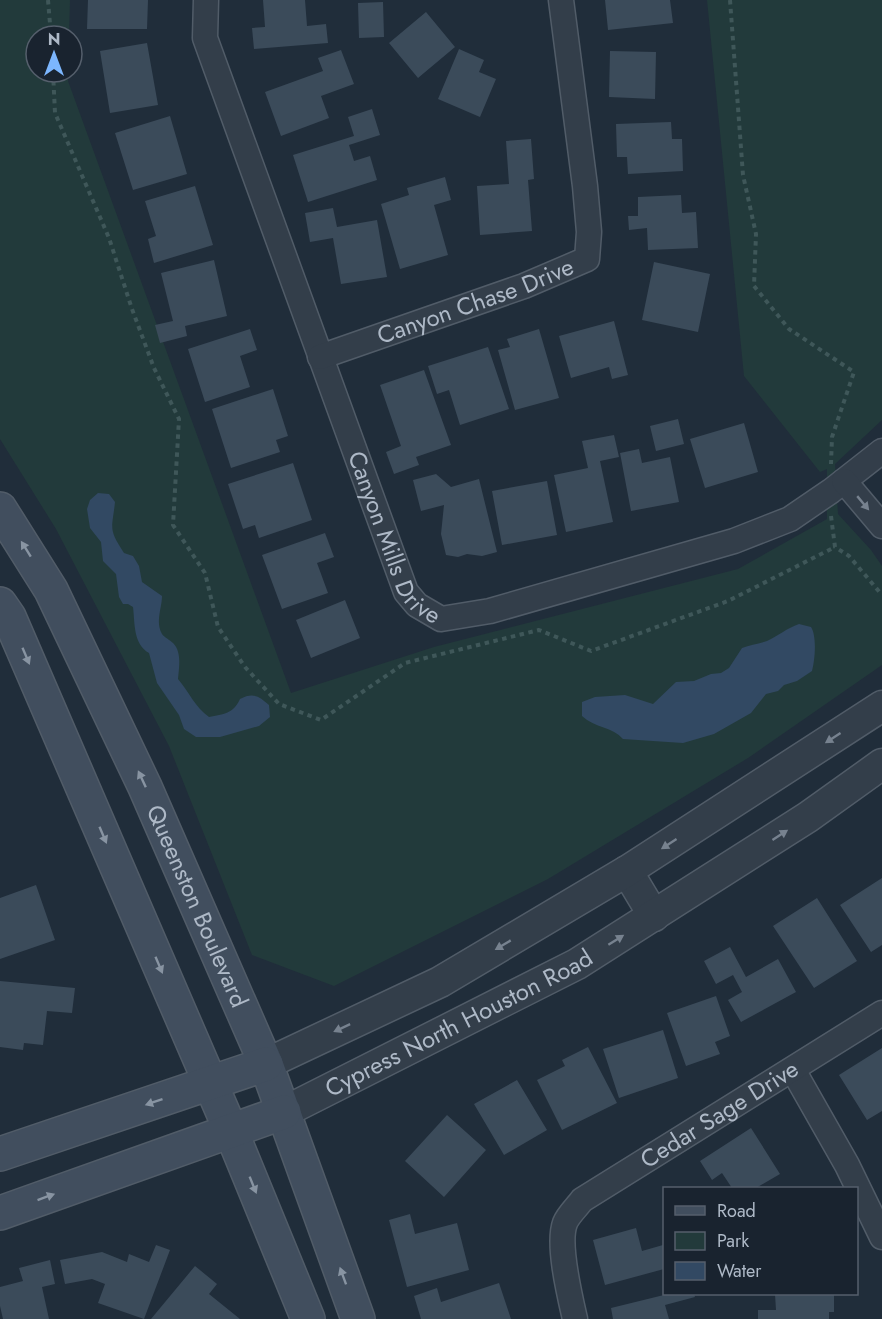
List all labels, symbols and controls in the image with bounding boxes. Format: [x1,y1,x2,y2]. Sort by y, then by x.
north arrow [24,24,84,84]
text: N [48,28,60,51]
street label: Canyon Chase Drive [372,249,579,353]
street label: Canyon Mills Drive [339,446,448,632]
one-way arrow [856,495,869,510]
one-way arrow [20,541,31,557]
one-way arrow [21,647,31,665]
one-way arrow [825,732,841,743]
one-way arrow [137,771,146,788]
street label: Queenston Boulevard [138,799,257,1013]
one-way arrow [99,826,108,844]
one-way arrow [772,830,788,841]
one-way arrow [662,838,678,850]
one-way arrow [607,935,624,946]
street label: Cypress North Houston Road [319,940,599,1106]
one-way arrow [494,940,511,950]
one-way arrow [154,956,163,973]
one-way arrow [333,1024,350,1033]
street label: Cedar Sage Drive [633,1051,805,1177]
one-way arrow [145,1098,163,1107]
one-way arrow [249,1176,258,1194]
legend [663,1187,858,1295]
one-way arrow [37,1191,55,1201]
text: Road [717,1198,756,1224]
text: Park [717,1228,749,1254]
text: Water [717,1258,762,1284]
one-way arrow [338,1267,347,1285]

